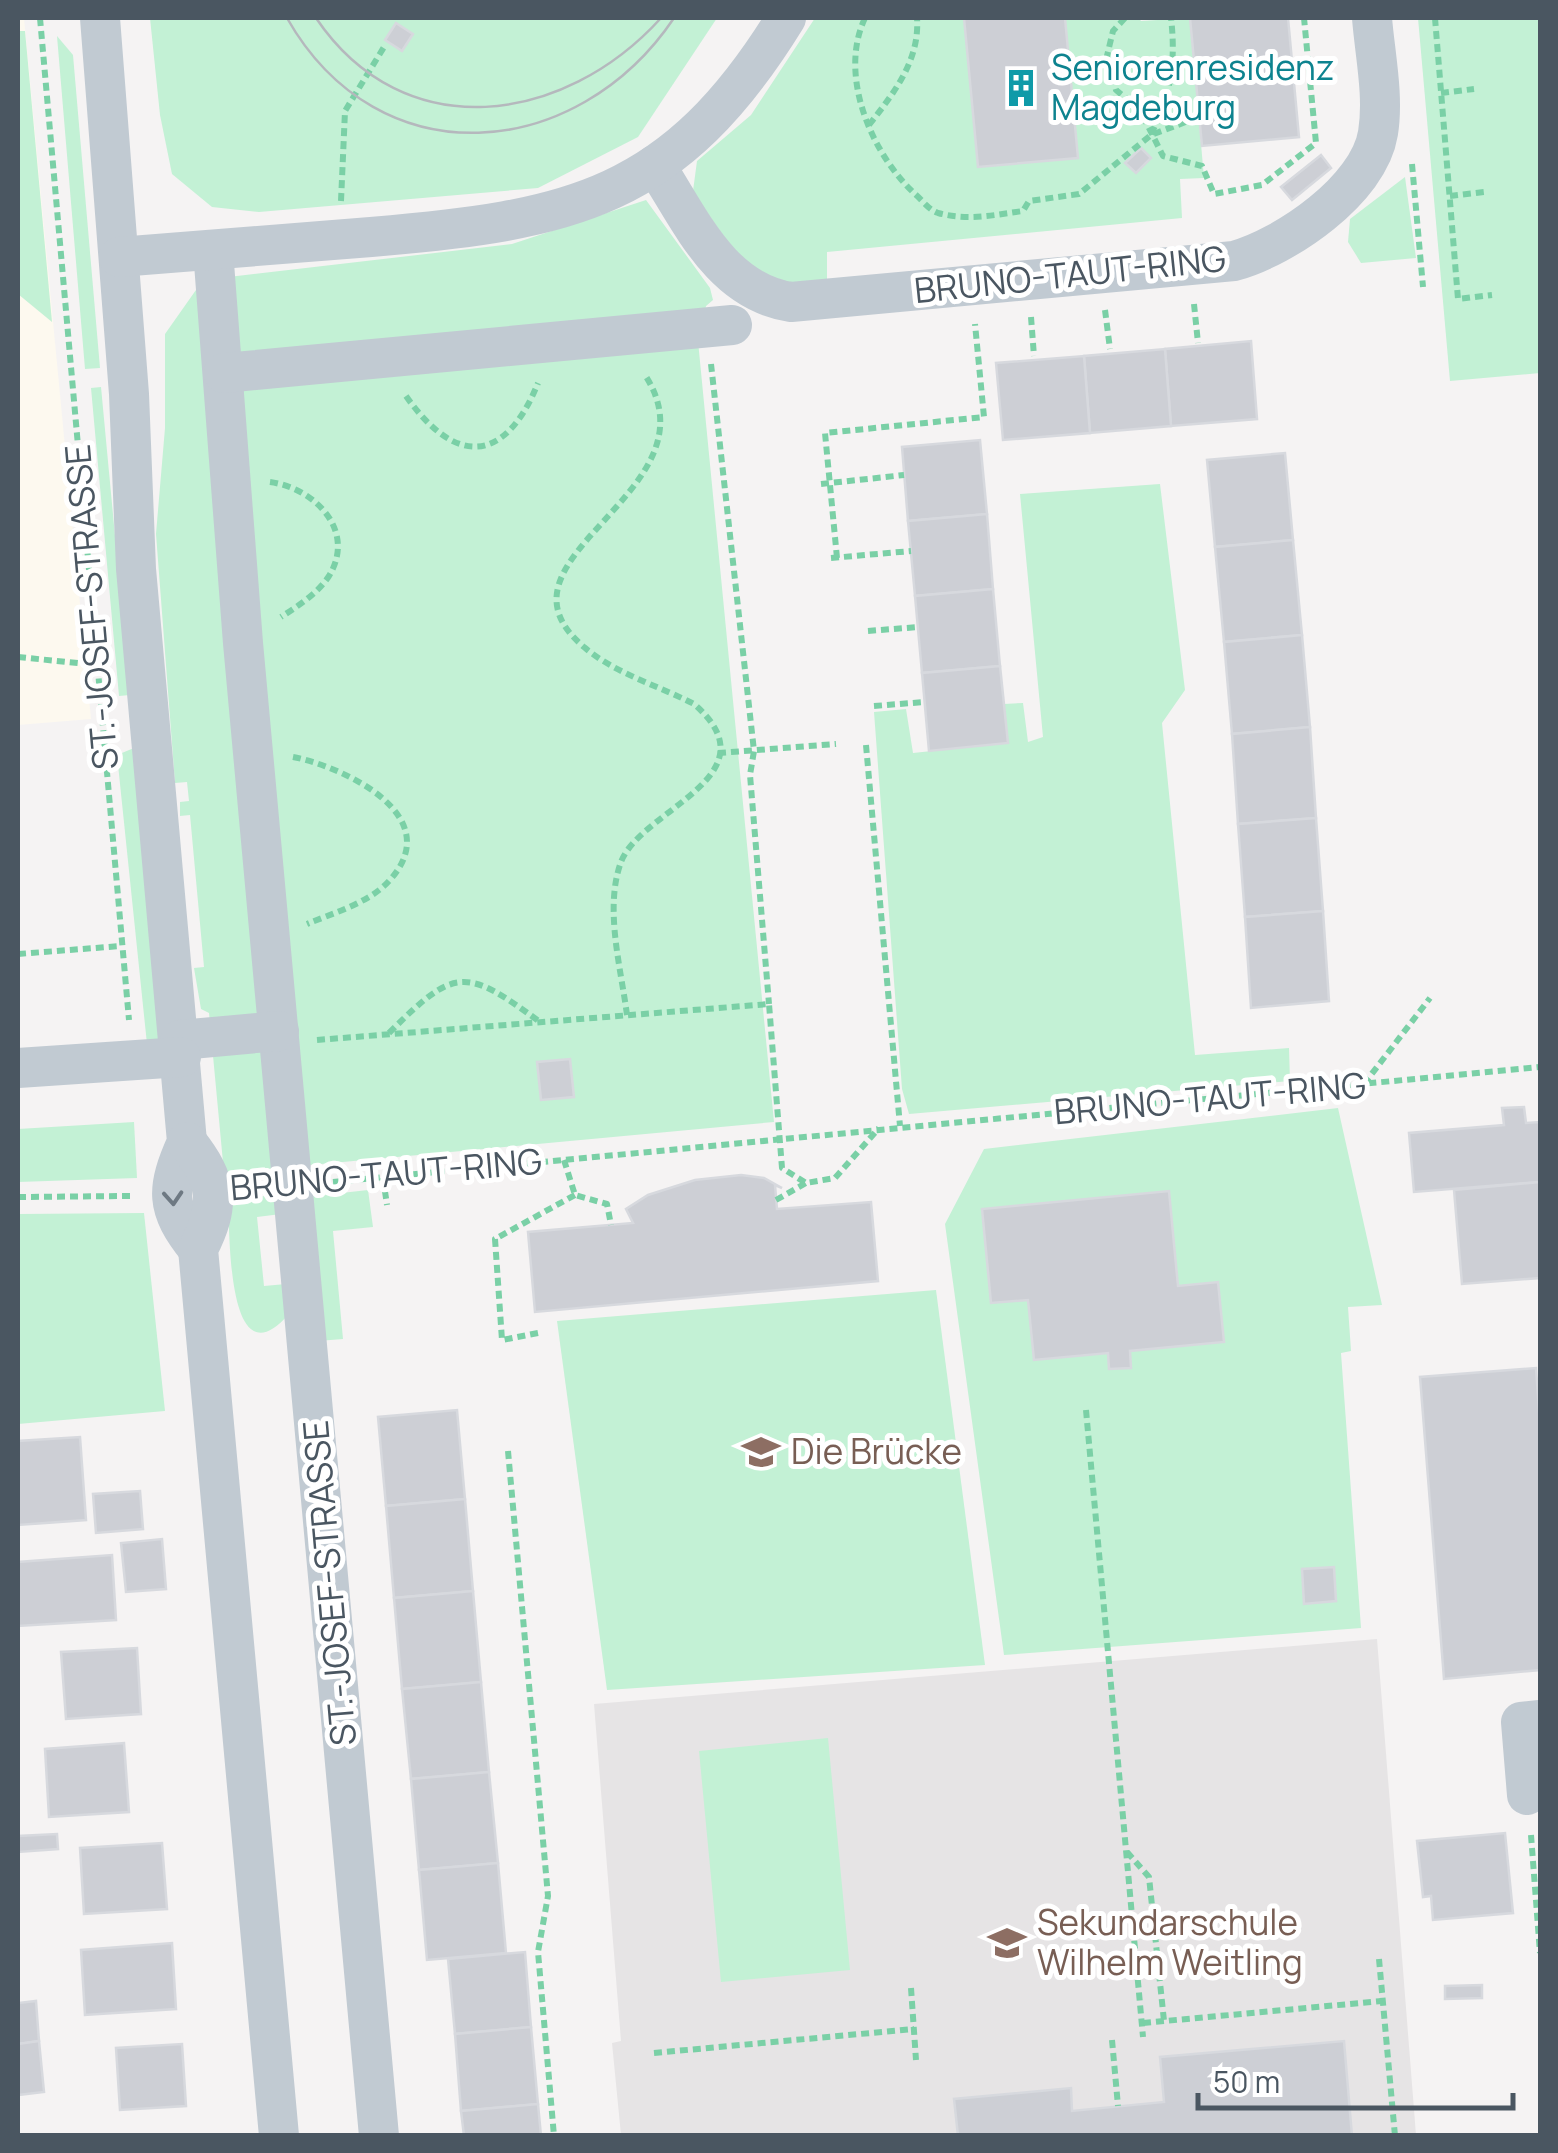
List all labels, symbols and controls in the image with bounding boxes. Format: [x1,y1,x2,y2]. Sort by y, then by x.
place label: Seniorenresidenz Magdeburg [1051,43,1334,131]
building icon: Seniorenresidenz Magdeburg [1000,67,1042,109]
street label: BRUNO-TAUT-RING [912,234,1228,314]
street label: ST.-JOSEF-STRASSE [53,442,129,772]
street label: BRUNO-TAUT-RING [1052,1060,1368,1136]
street label: BRUNO-TAUT-RING [228,1136,544,1212]
one-way arrow [162,1190,183,1206]
street label: ST.-JOSEF-STRASSE [291,1418,367,1748]
place label: Die Brücke [791,1427,962,1475]
school or university icon: Die Brücke [740,1431,782,1473]
place label: Sekundarschule Wilhelm Weitling [1037,1898,1303,1986]
school or university icon: Sekundarschule Wilhelm Weitling [986,1922,1028,1964]
scale bar [1198,2048,1513,2110]
text: 50 m [1213,2061,1280,2102]

